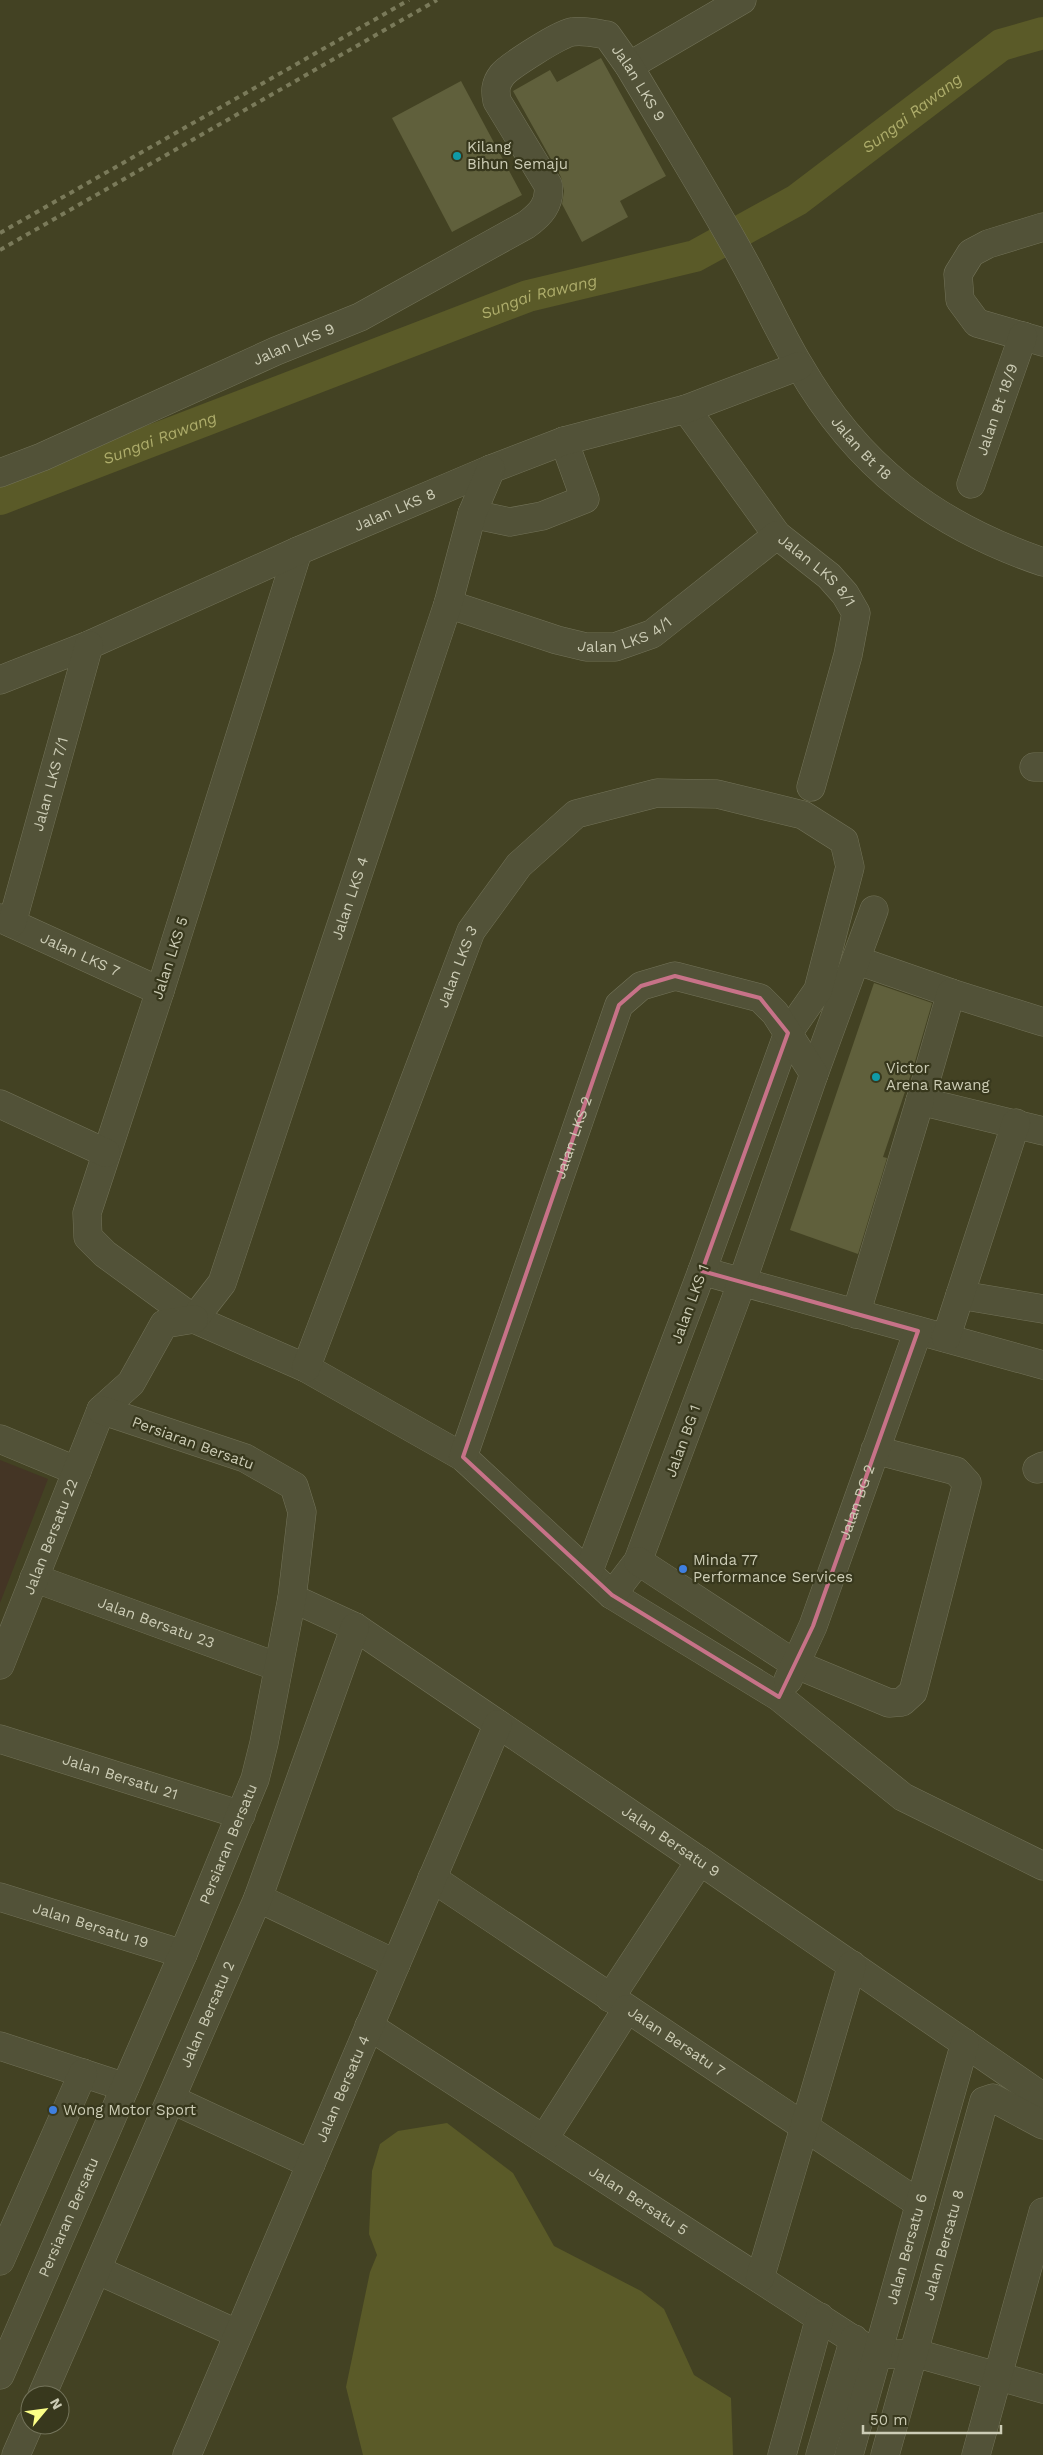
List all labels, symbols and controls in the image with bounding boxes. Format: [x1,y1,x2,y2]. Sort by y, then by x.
street label: Jalan LKS 9 [608,41,669,125]
water label: Sungai Rawang [858,69,966,157]
place label: Kilang Bihun Semaju [467,138,568,173]
marker: Kilang Bihun Semaju [451,150,463,162]
water label: Sungai Rawang [478,270,599,323]
street label: Jalan LKS 9 [250,319,337,369]
street label: Jalan Bt 18/9 [973,361,1022,458]
water label: Sungai Rawang [100,407,219,468]
street label: Jalan Bt 18 [827,413,895,484]
street label: Jalan LKS 8 [351,485,438,535]
street label: Jalan LKS 8/1 [775,530,859,610]
street label: Jalan LKS 4/1 [576,613,675,656]
street label: Jalan LKS 7/1 [29,735,72,833]
street label: Jalan LKS 4 [328,854,372,942]
street label: Jalan LKS 5 [148,914,192,1002]
street label: Jalan LKS 3 [434,922,481,1010]
street label: Jalan LKS 7 [38,929,123,980]
place label: Victor Arena Rawang [886,1059,989,1094]
marker: Victor Arena Rawang [870,1071,882,1083]
street label: Jalan LKS 2 [551,1094,596,1181]
street label: Jalan LKS 1 [667,1262,713,1346]
street label: Jalan BG 1 [662,1402,704,1480]
street label: Persiaran Bersatu [130,1413,256,1473]
street label: Jalan BG 2 [835,1462,879,1542]
street label: Jalan Bersatu 22 [20,1476,82,1597]
place label: Minda 77 Performance Services [693,1551,853,1586]
marker: Minda 77 Performance Services [677,1563,689,1575]
street label: Jalan Bersatu 23 [95,1593,217,1652]
street label: Jalan Bersatu 21 [60,1750,180,1804]
street label: Persiaran Bersatu [195,1781,261,1907]
street label: Jalan Bersatu 9 [618,1802,723,1881]
street label: Jalan Bersatu 19 [31,1899,151,1952]
street label: Jalan Bersatu 2 [176,1958,238,2070]
street label: Jalan Bersatu 7 [624,2002,729,2080]
street label: Jalan Bersatu 4 [312,2033,374,2145]
place label: Wong Motor Sport [63,2101,197,2119]
marker: Wong Motor Sport [47,2104,59,2116]
street label: Persiaran Bersatu [35,2155,102,2280]
street label: Jalan Bersatu 5 [586,2162,691,2239]
street label: Jalan Bersatu 8 [920,2187,968,2303]
street label: Jalan Bersatu 6 [883,2191,931,2307]
north arrow [20,2385,70,2435]
text: N [47,2395,66,2412]
scale bar [863,2402,1000,2434]
text: 50 m [870,2411,907,2429]

